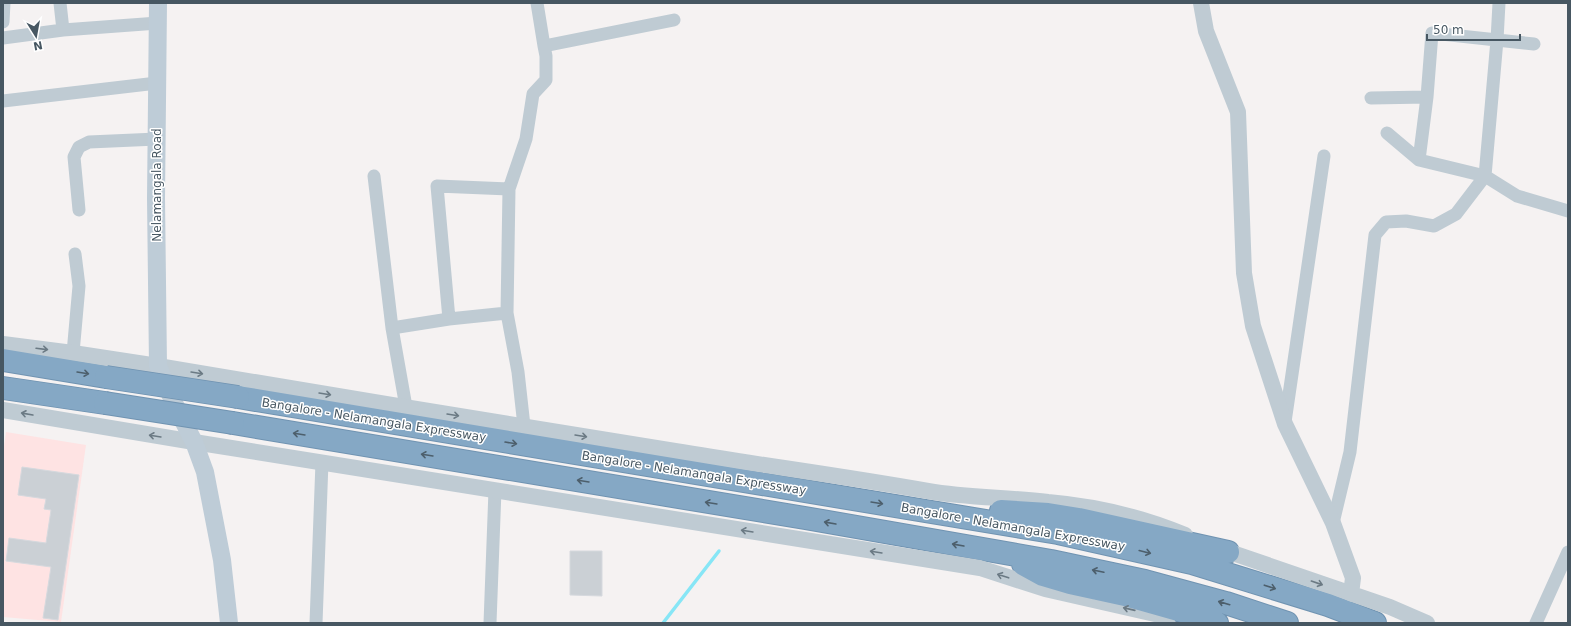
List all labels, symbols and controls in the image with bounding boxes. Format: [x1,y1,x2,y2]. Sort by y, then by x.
north arrow [16,16,56,56]
scale bar [1427,16,1520,42]
text: 50 m [1433,23,1464,37]
text: N [32,38,44,53]
street label: Nelamangala Road [150,128,164,242]
one-way arrow [35,345,48,353]
one-way arrow [76,369,89,377]
one-way arrow [190,369,203,377]
one-way arrow [318,390,331,398]
street label: Bangalore - Nelamangala Expressway [261,395,487,445]
one-way arrow [21,410,34,418]
one-way arrow [446,411,459,419]
one-way arrow [293,430,306,438]
one-way arrow [149,432,162,440]
one-way arrow [575,432,588,440]
one-way arrow [504,439,517,447]
street label: Bangalore - Nelamangala Expressway [581,448,807,498]
one-way arrow [421,451,434,459]
one-way arrow [577,477,590,485]
one-way arrow [705,499,718,507]
one-way arrow [870,499,883,507]
street label: Bangalore - Nelamangala Expressway [900,500,1126,554]
one-way arrow [824,519,837,527]
one-way arrow [741,527,754,535]
one-way arrow [952,541,965,549]
one-way arrow [870,548,883,556]
one-way arrow [1139,548,1152,556]
one-way arrow [1091,567,1104,575]
one-way arrow [997,572,1010,579]
one-way arrow [1311,579,1323,587]
one-way arrow [1264,584,1277,591]
one-way arrow [1217,599,1230,606]
one-way arrow [1123,604,1136,612]

